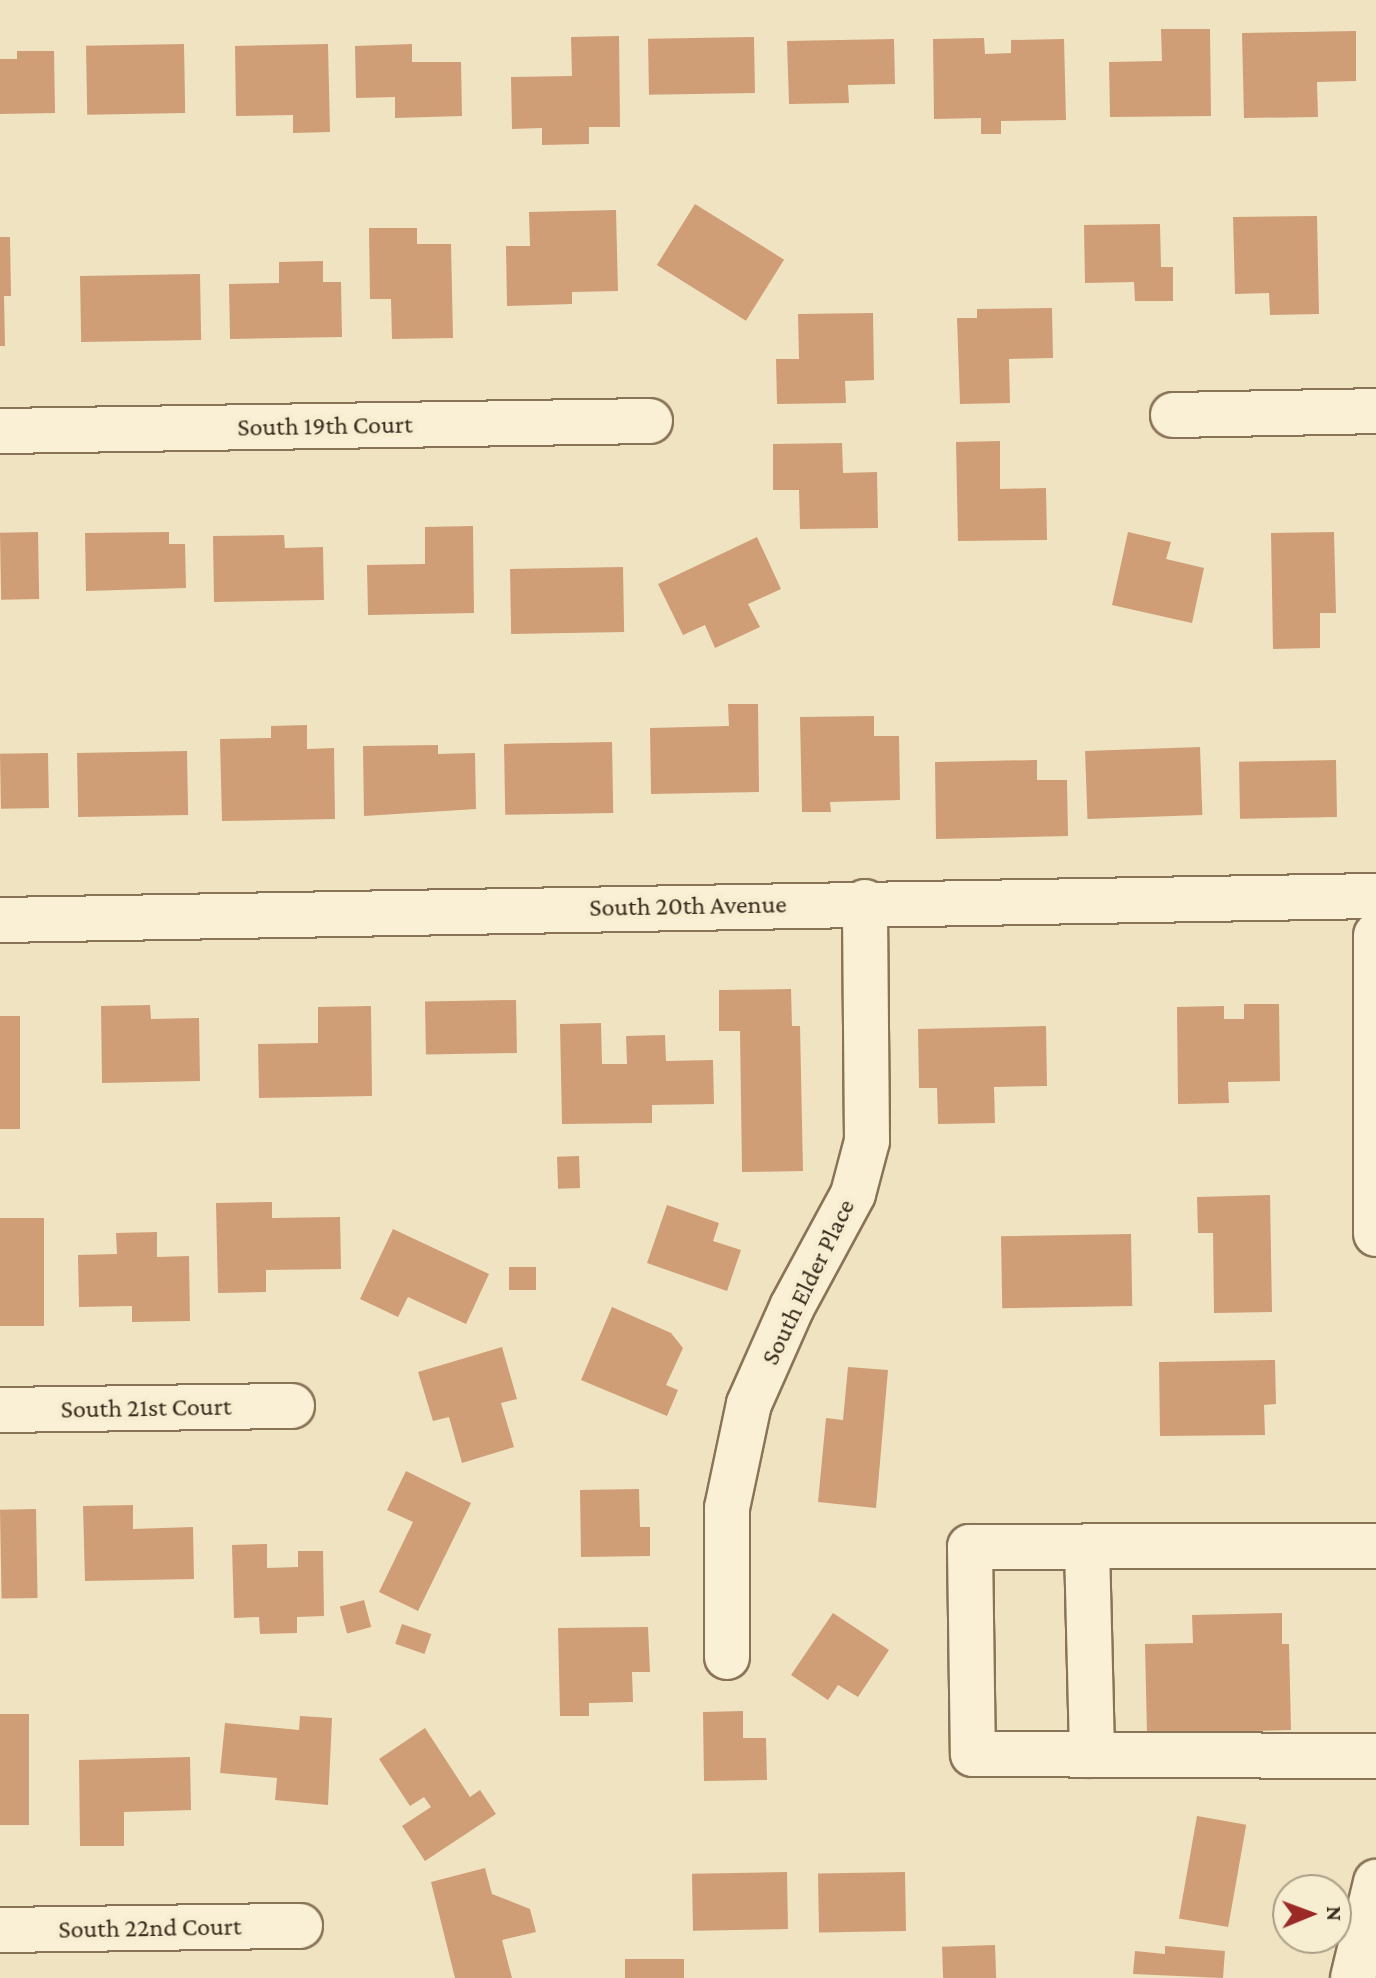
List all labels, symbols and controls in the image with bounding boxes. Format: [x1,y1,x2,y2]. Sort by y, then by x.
street label: South 19th Court [237,409,413,443]
street label: South 20th Avenue [589,889,787,923]
street label: South Elder Place [754,1194,862,1370]
street label: South 21st Court [60,1391,232,1425]
north arrow [1272,1874,1352,1954]
text: N [1322,1906,1347,1921]
street label: South 22nd Court [58,1911,242,1945]

